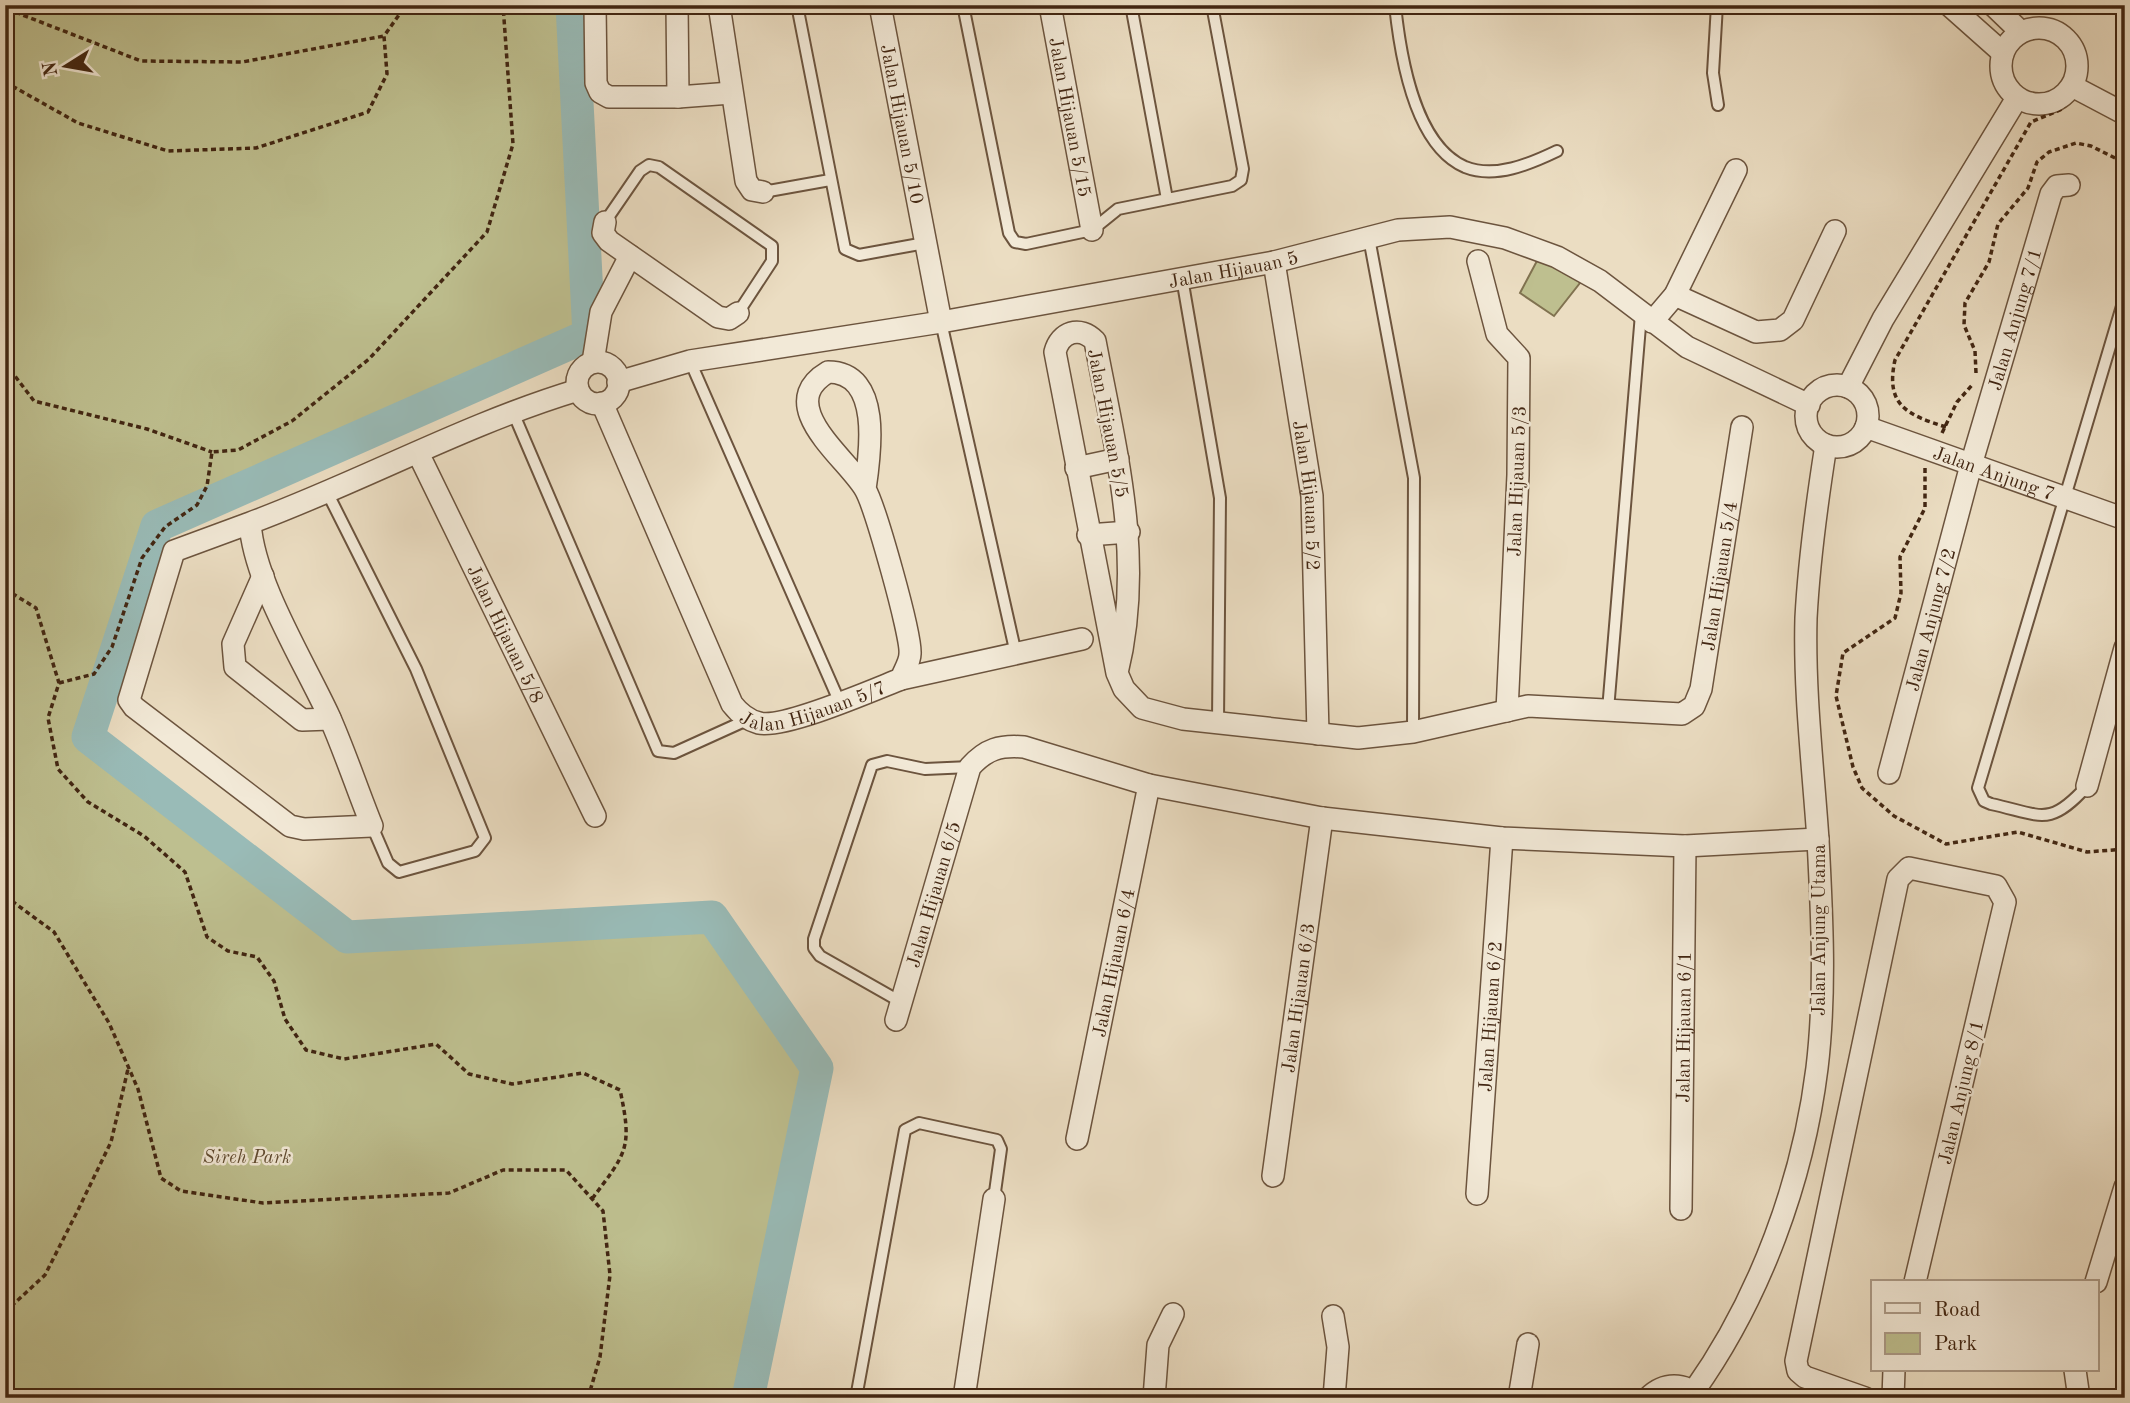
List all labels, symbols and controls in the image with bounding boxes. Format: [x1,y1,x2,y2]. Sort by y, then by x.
north arrow [32,32,102,102]
street label: Jalan Hijauan 5/15 [1044,36,1093,199]
street label: Jalan Hijauan 5/10 [876,43,925,206]
text: N [41,59,62,78]
street label: Jalan Anjung 7/1 [1987,246,2046,393]
street label: Jalan Hijauan 5 [1167,249,1301,293]
street label: Jalan Hijauan 5/5 [1083,348,1130,499]
street label: Jalan Hijauan 5/3 [1506,405,1531,557]
street label: Jalan Hijauan 5/2 [1288,419,1321,571]
street label: Jalan Anjung 7 [1930,445,2057,505]
street label: Jalan Hijauan 5/4 [1700,500,1742,652]
street label: Jalan Anjung 7/2 [1904,546,1960,694]
street label: Jalan Hijauan 5/8 [462,563,546,707]
street label: Jalan Hijauan 5/7 [735,679,889,736]
street label: Jalan Hijauan 6/5 [905,820,966,970]
street label: Jalan Anjung Utama [1811,843,1830,1016]
street label: Jalan Hijauan 6/4 [1091,887,1140,1039]
street label: Jalan Hijauan 6/3 [1280,922,1320,1074]
street label: Jalan Hijauan 6/2 [1477,941,1507,1093]
street label: Jalan Hijauan 6/1 [1675,951,1696,1103]
street label: Jalan Anjung 8/1 [1937,1019,1988,1166]
park label: Sireh Park [203,1149,291,1168]
legend [1871,1280,2098,1372]
text: Road [1934,1300,1981,1321]
text: Park [1934,1334,1977,1355]

